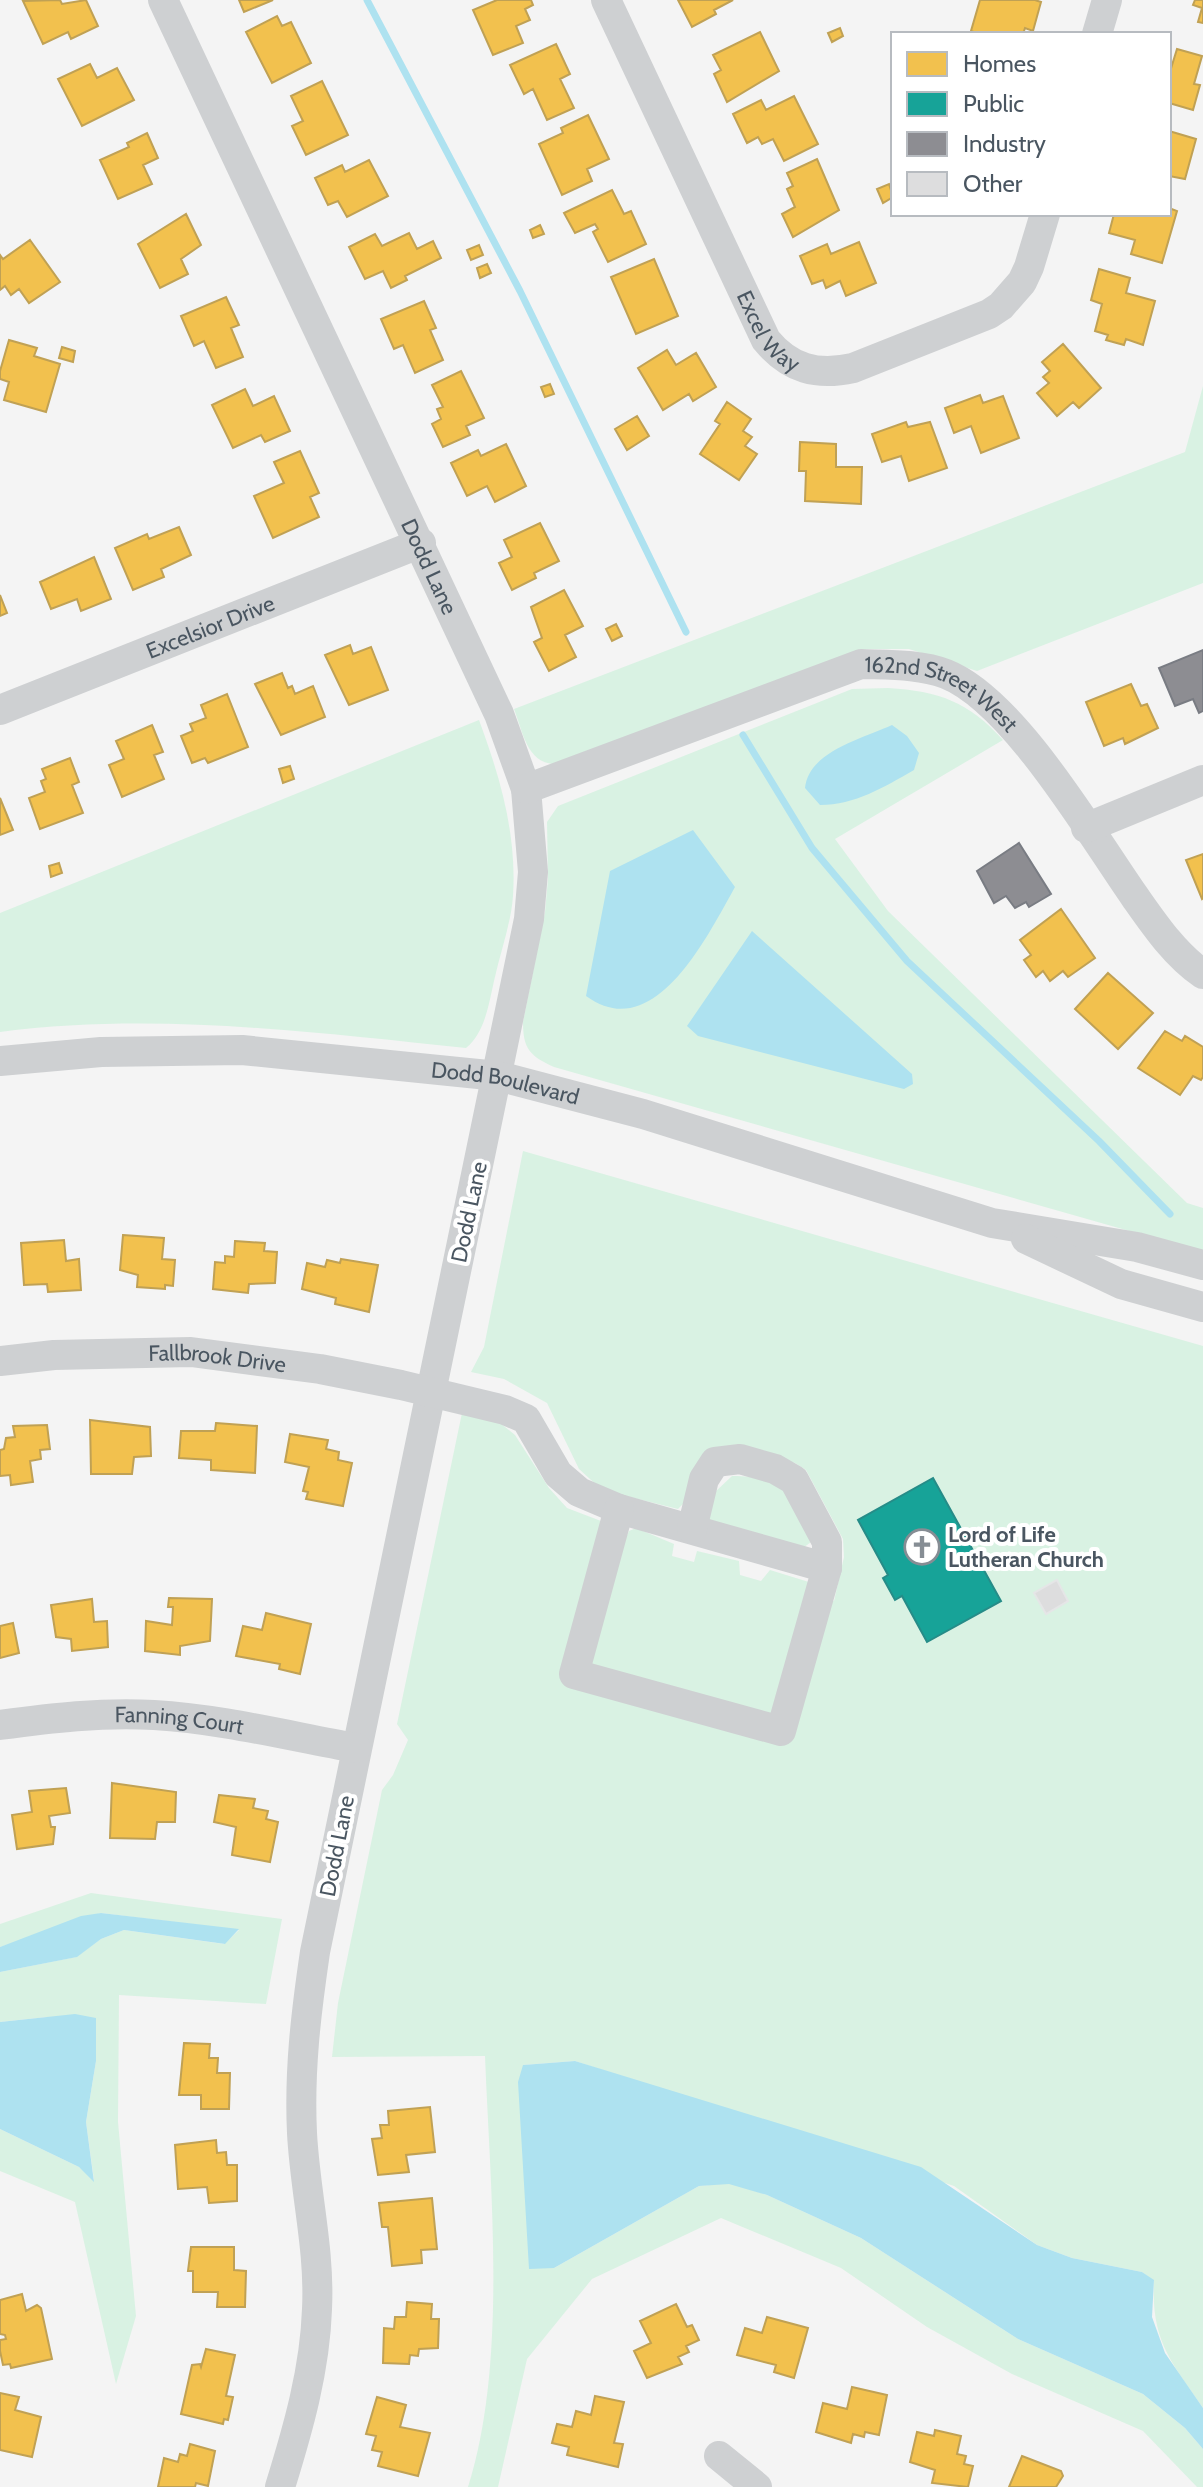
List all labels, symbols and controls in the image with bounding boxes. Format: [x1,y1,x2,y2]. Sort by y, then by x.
legend [891,32,1171,216]
text: Homes [963,49,1036,78]
text: Public [963,89,1024,118]
text: Industry [963,129,1046,158]
text: Other [963,169,1023,198]
street label: Excel Way [731,286,805,378]
street label: Dodd Lane [396,514,464,619]
street label: Excelsior Drive [142,589,278,664]
street label: 162nd Street West [864,651,1024,738]
street label: Dodd Boulevard [430,1056,582,1110]
street label: Dodd Lane [445,1159,493,1265]
street label: Fallbrook Drive [148,1338,288,1378]
place label: Lord of Life Lutheran Church [948,1521,1104,1573]
church icon: Lord of Life Lutheran Church [903,1528,941,1566]
street label: Fanning Court [114,1701,246,1740]
street label: Dodd Lane [314,1793,360,1899]

